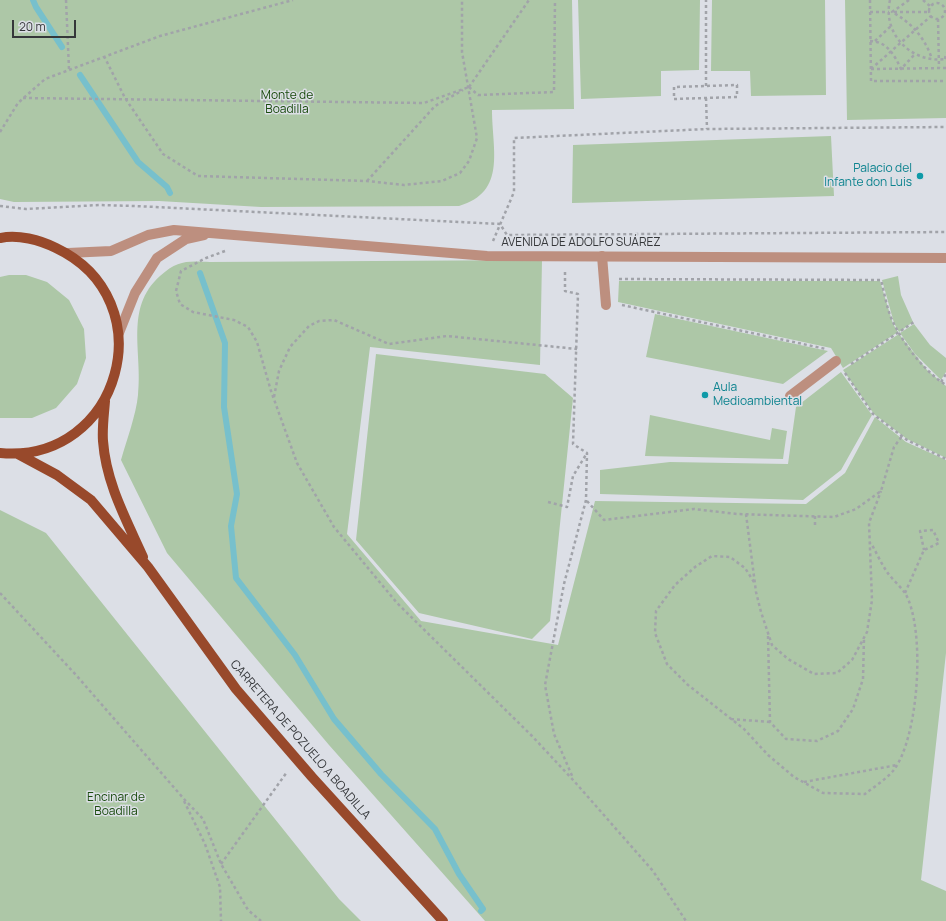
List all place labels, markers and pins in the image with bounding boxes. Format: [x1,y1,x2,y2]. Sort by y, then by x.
place label: Palacio del Infante don Luis [824,162,912,190]
marker: Palacio del Infante don Luis [915,171,925,181]
place label: Aula Medioambiental [713,381,802,409]
marker: Aula Medioambiental [700,390,710,400]

